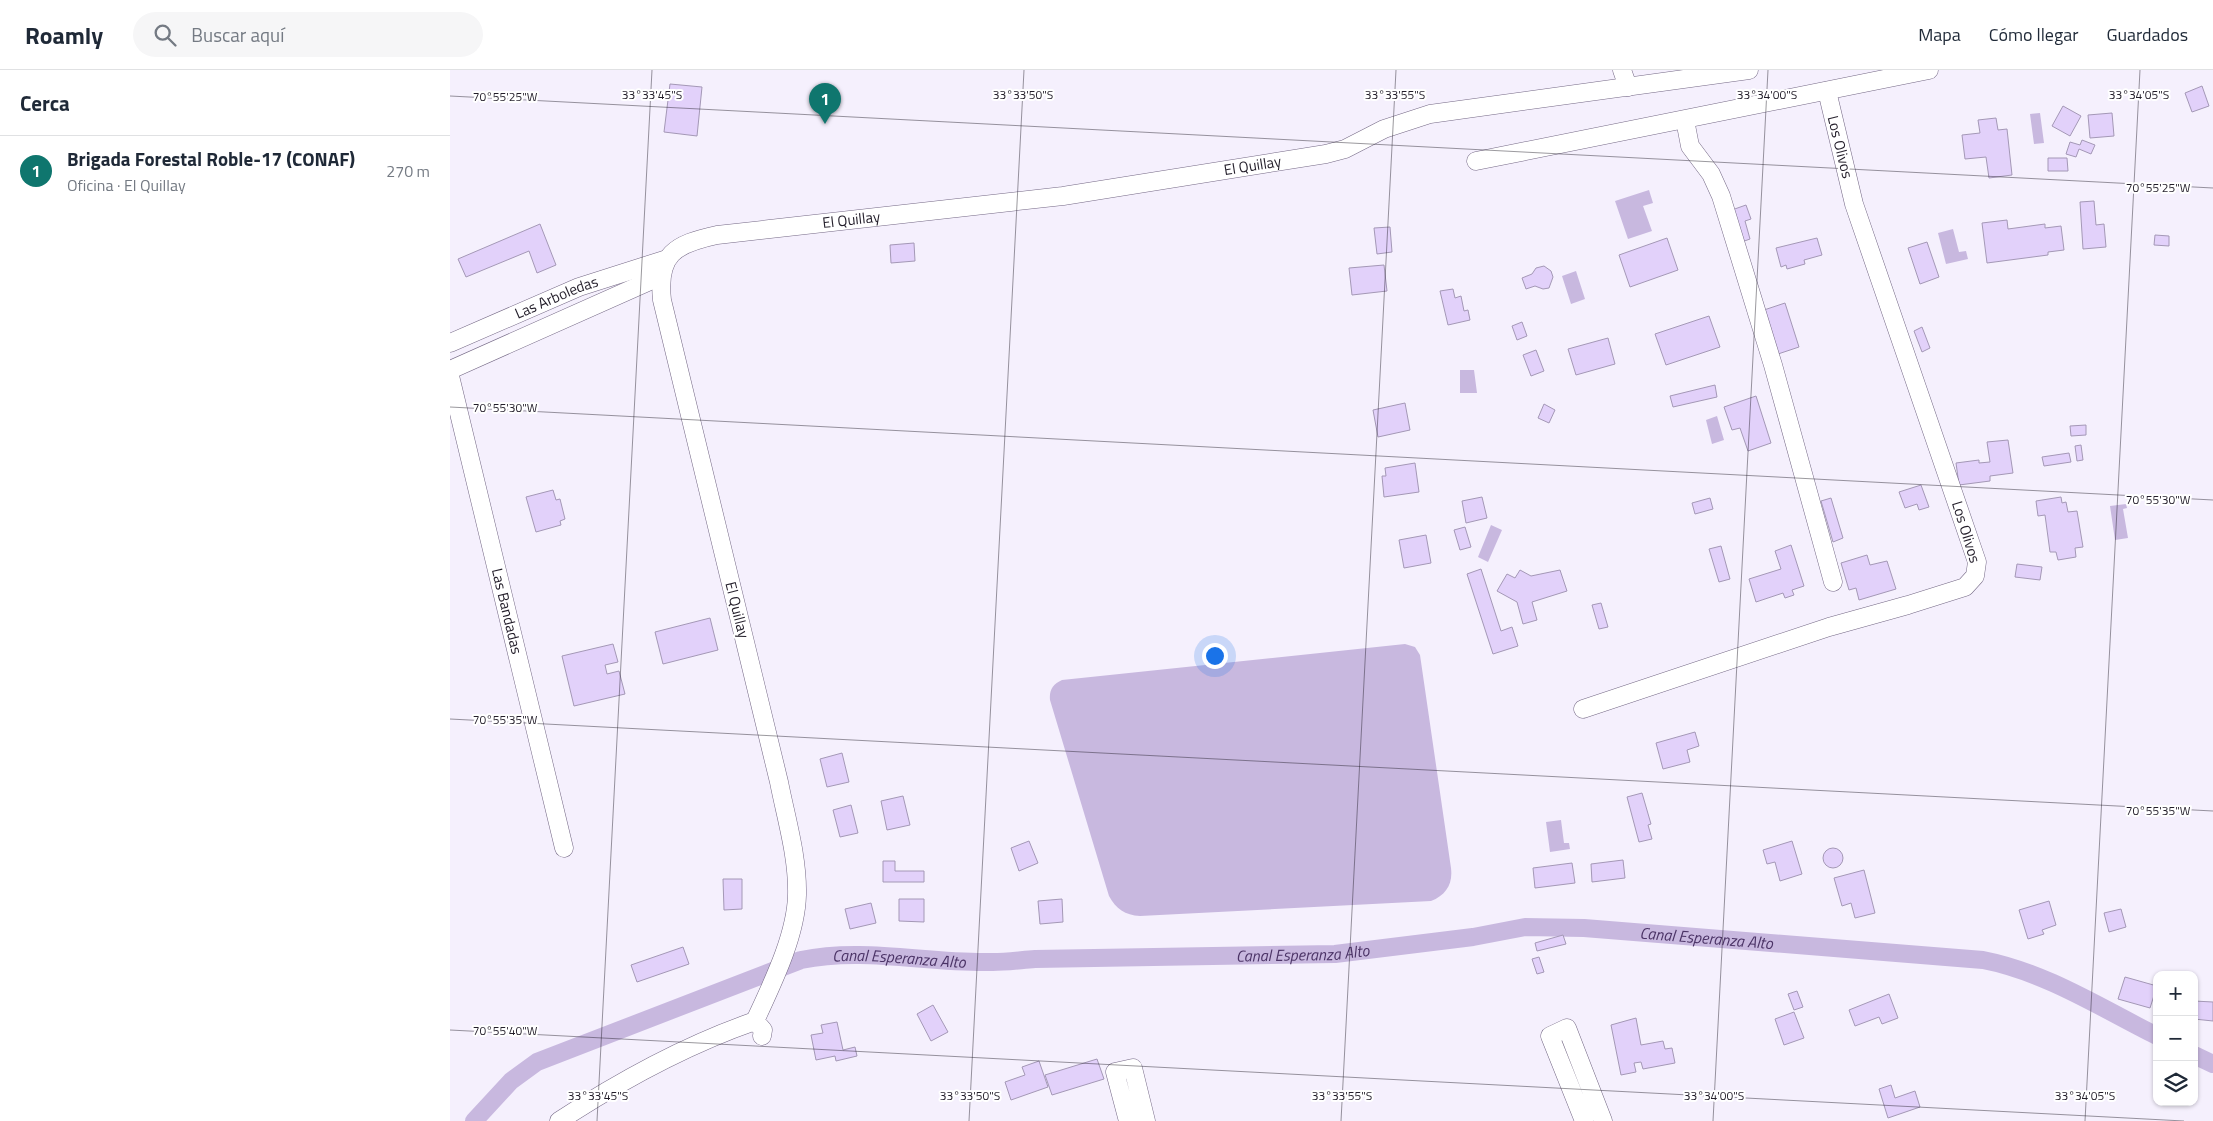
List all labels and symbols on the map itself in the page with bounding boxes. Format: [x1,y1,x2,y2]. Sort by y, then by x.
pin: 1 [809,83,841,124]
text: 33°33'45"S [622,85,682,104]
text: 33°33'50"S [993,85,1053,104]
text: 33°33'55"S [1365,85,1425,104]
text: 33°34'00"S [1737,85,1797,104]
text: 33°34'05"S [2109,85,2169,104]
text: 70°55'25"W [473,87,538,106]
street label: Los Olivos [1822,113,1859,181]
street label: El Quillay [1222,149,1283,181]
text: 70°55'25"W [2126,178,2191,197]
street label: El Quillay [821,205,881,234]
street label: Las Arboledas [511,270,601,325]
text: 70°55'30"W [473,398,538,417]
text: 70°55'30"W [2126,490,2191,509]
street label: Los Olivos [1946,498,1987,566]
street label: Las Bandadas [486,566,529,656]
street label: El Quillay [719,579,756,641]
your location [1202,643,1228,669]
text: 70°55'35"W [473,710,538,729]
text: 70°55'35"W [2126,801,2191,820]
water label: Canal Esperanza Alto [1639,920,1775,955]
water label: Canal Esperanza Alto [1236,938,1372,968]
water label: Canal Esperanza Alto [832,943,967,974]
text: 70°55'40"W [473,1021,538,1040]
text: 33°33'45"S [568,1086,628,1105]
text: 33°33'50"S [940,1086,1000,1105]
text: 33°33'55"S [1312,1086,1372,1105]
text: 33°34'00"S [1684,1086,1744,1105]
text: 33°34'05"S [2055,1086,2115,1105]

